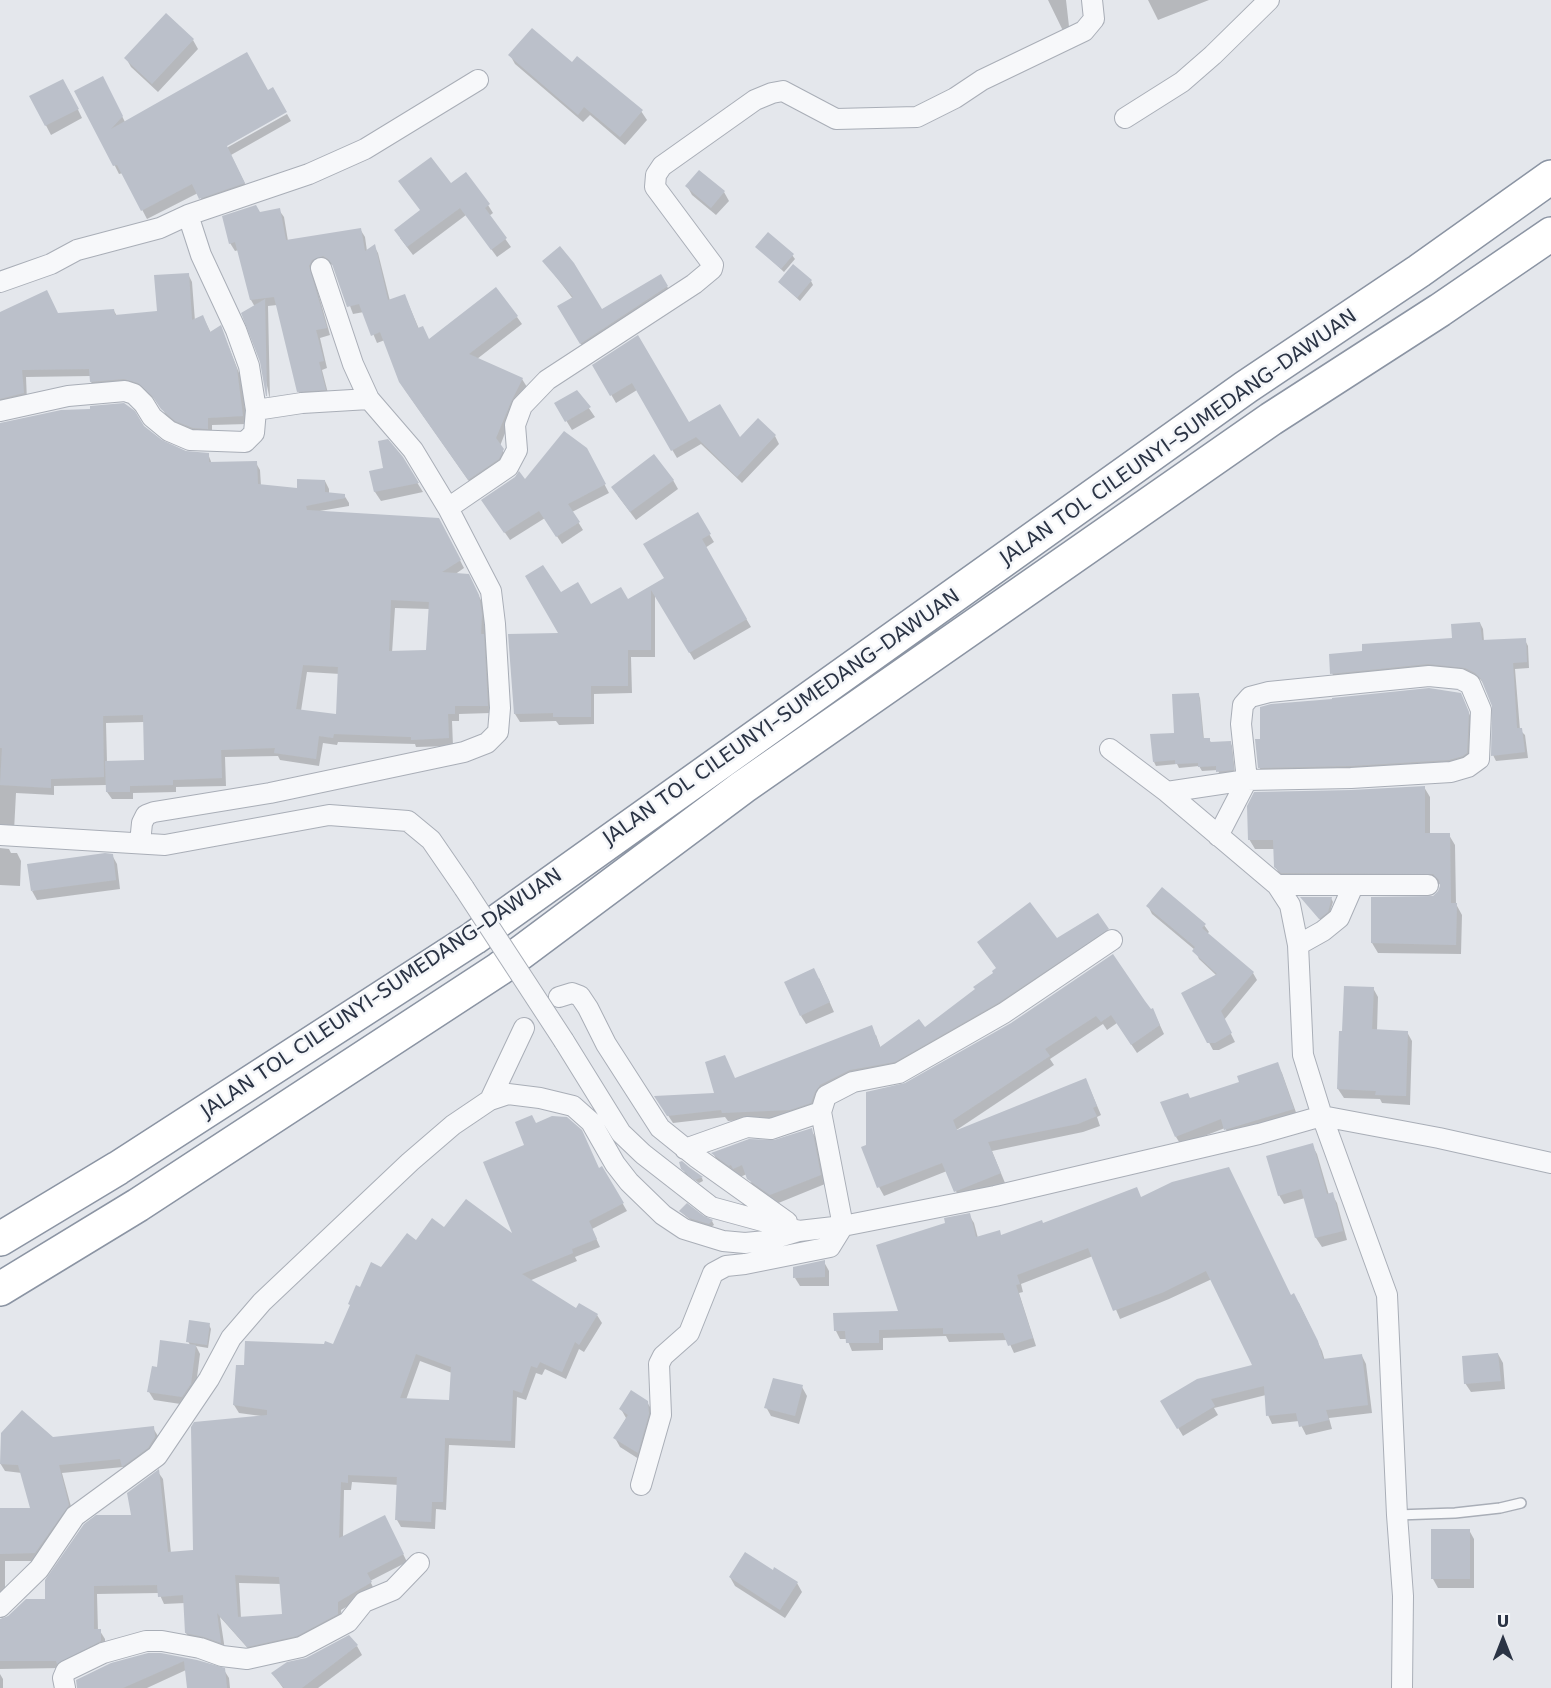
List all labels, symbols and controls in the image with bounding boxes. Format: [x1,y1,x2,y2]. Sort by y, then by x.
street label: JALAN TOL CILEUNYI–SUMEDANG–DAWUAN [996,305,1362,571]
street label: JALAN TOL CILEUNYI–SUMEDANG–DAWUAN [599,585,965,851]
street label: JALAN TOL CILEUNYI–SUMEDANG–DAWUAN [197,864,567,1124]
north arrow [1473,1610,1533,1670]
text: U [1497,1612,1510,1631]

